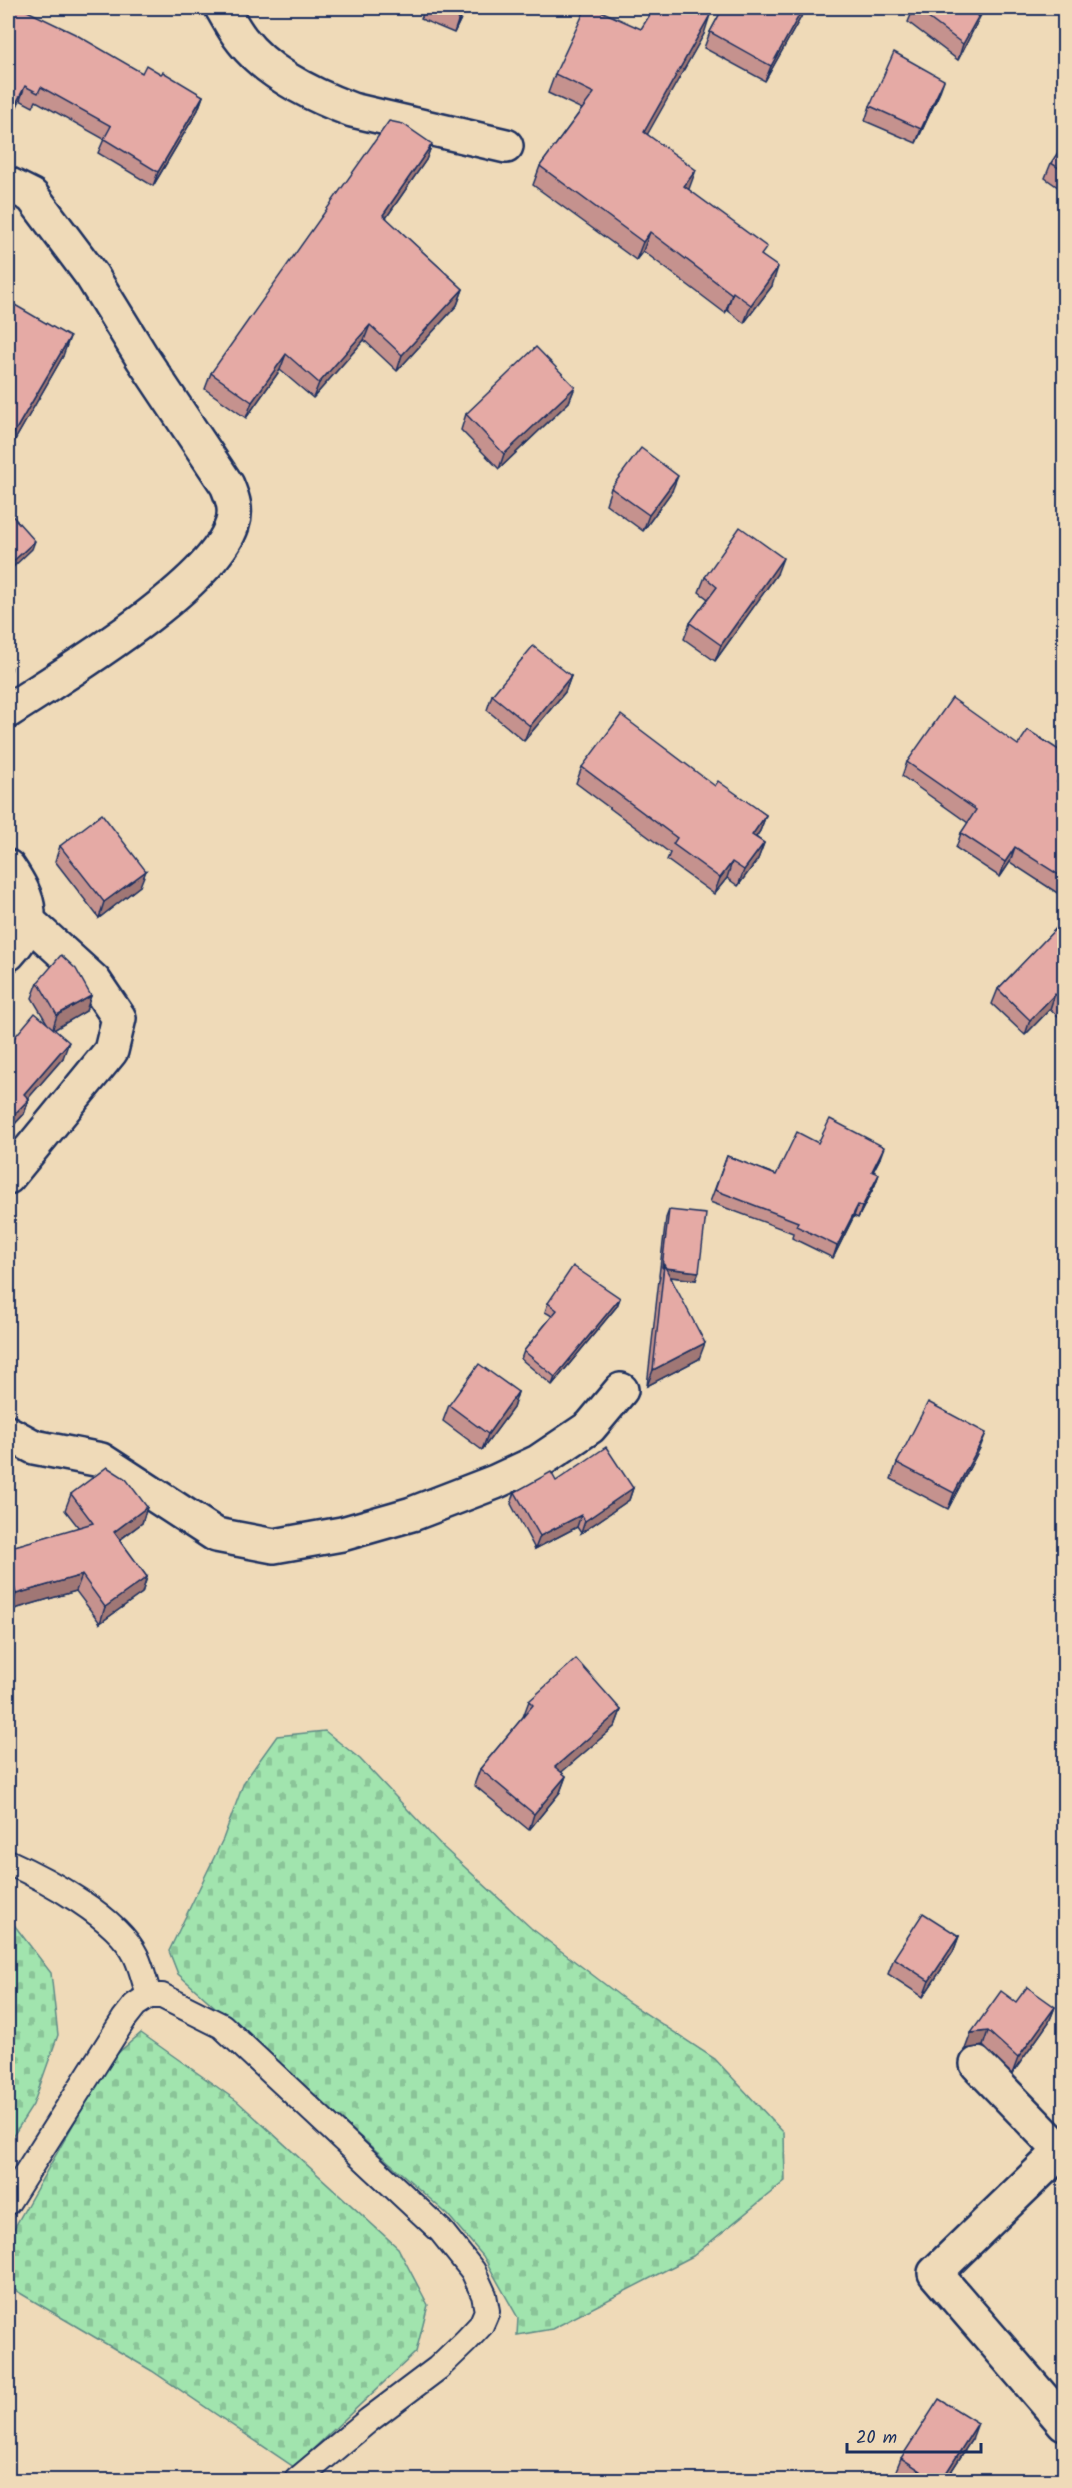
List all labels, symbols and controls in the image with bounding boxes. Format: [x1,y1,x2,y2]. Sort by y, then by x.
scale bar [847,2416,980,2454]
text: 20 m [856,2424,897,2453]

